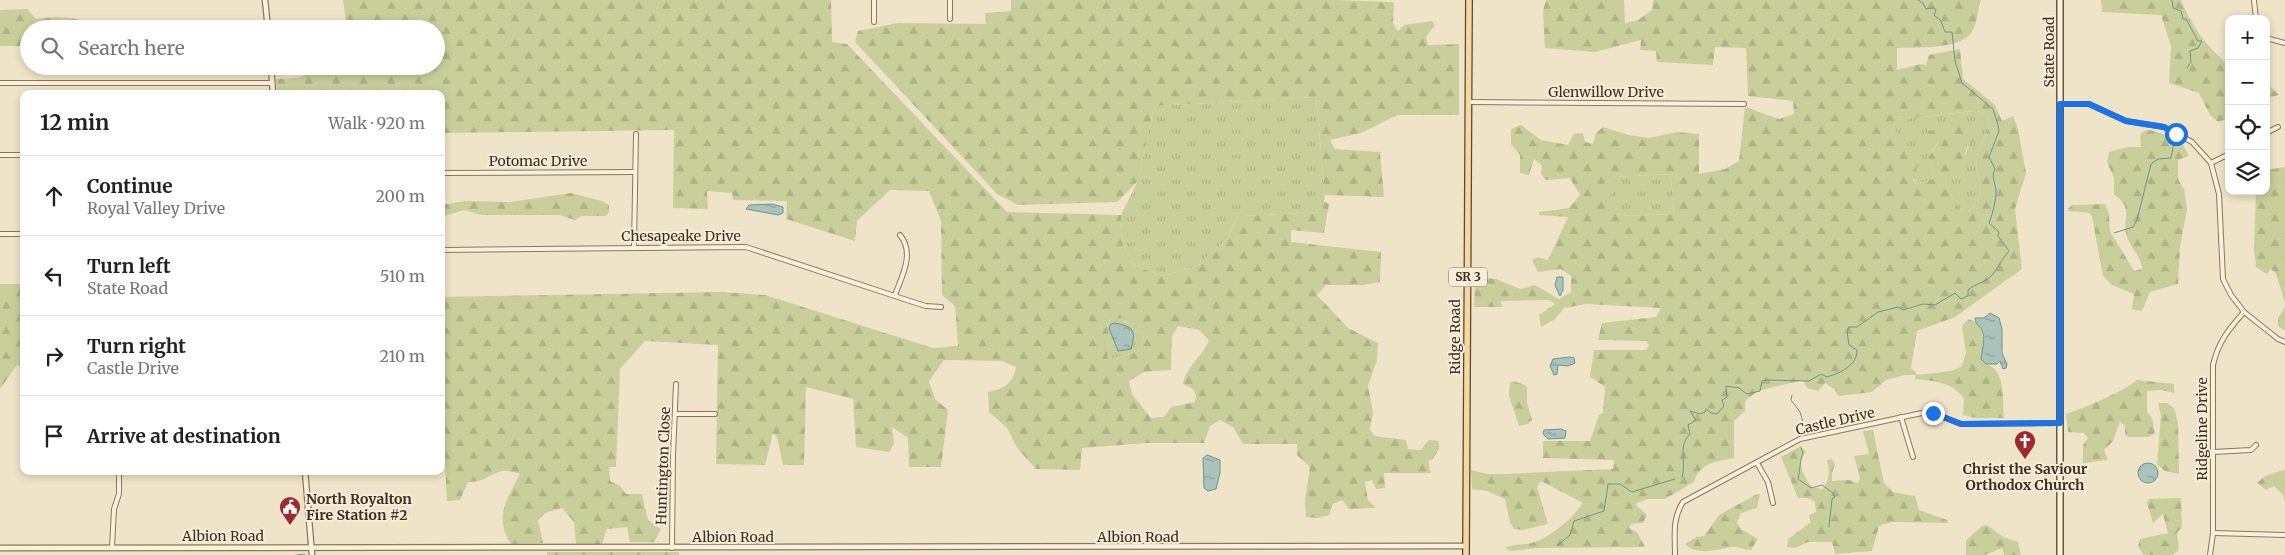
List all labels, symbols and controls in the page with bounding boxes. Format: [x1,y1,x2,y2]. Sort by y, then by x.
map controls [2225,15,2270,195]
button: + [2225,15,2270,60]
street label: State Road [2040,16,2058,87]
search box [20,20,445,75]
icon: search [38,34,66,62]
text: Search here [78,36,185,60]
button: − [2225,60,2270,105]
street label: Glenwillow Drive [1548,83,1664,101]
button: locate [2225,105,2270,150]
text: 12 min [40,109,109,136]
text: Walk · 920 m [328,113,425,133]
route start [2165,123,2188,146]
button: layers [2225,150,2270,195]
street label: Potomac Drive [489,152,587,170]
text: Continue [87,174,173,198]
icon: ahead [40,182,68,210]
text: 200 m [375,186,425,206]
text: Royal Valley Drive [87,198,225,218]
street label: Chesapeake Drive [621,227,741,245]
text: Turn left [87,254,171,278]
icon: left [40,262,68,290]
text: 510 m [380,266,425,286]
road number: SR 3 [1449,268,1487,286]
text: State Road [87,278,168,298]
street label: Ridge Road [1446,299,1464,375]
text: Turn right [87,334,186,358]
icon: right [40,342,68,370]
text: 210 m [380,346,425,366]
text: Castle Drive [87,358,179,378]
street label: Ridgeline Drive [2193,377,2211,481]
route end [1922,402,1945,425]
street label: Castle Drive [1794,403,1876,439]
street label: Huntington Close [652,407,674,525]
icon: arrive [40,422,68,450]
text: Arrive at destination [87,424,281,448]
church icon: Christ the Saviour Orthodox Church [2013,429,2037,460]
place label: Christ the Saviour Orthodox Church [1963,460,2088,494]
place label: North Royalton Fire Station #2 [306,490,412,524]
public building icon: North Royalton Fire Station #2 [278,495,302,526]
street label: Albion Road [181,527,264,545]
street label: Albion Road [691,528,774,546]
street label: Albion Road [1096,528,1179,546]

